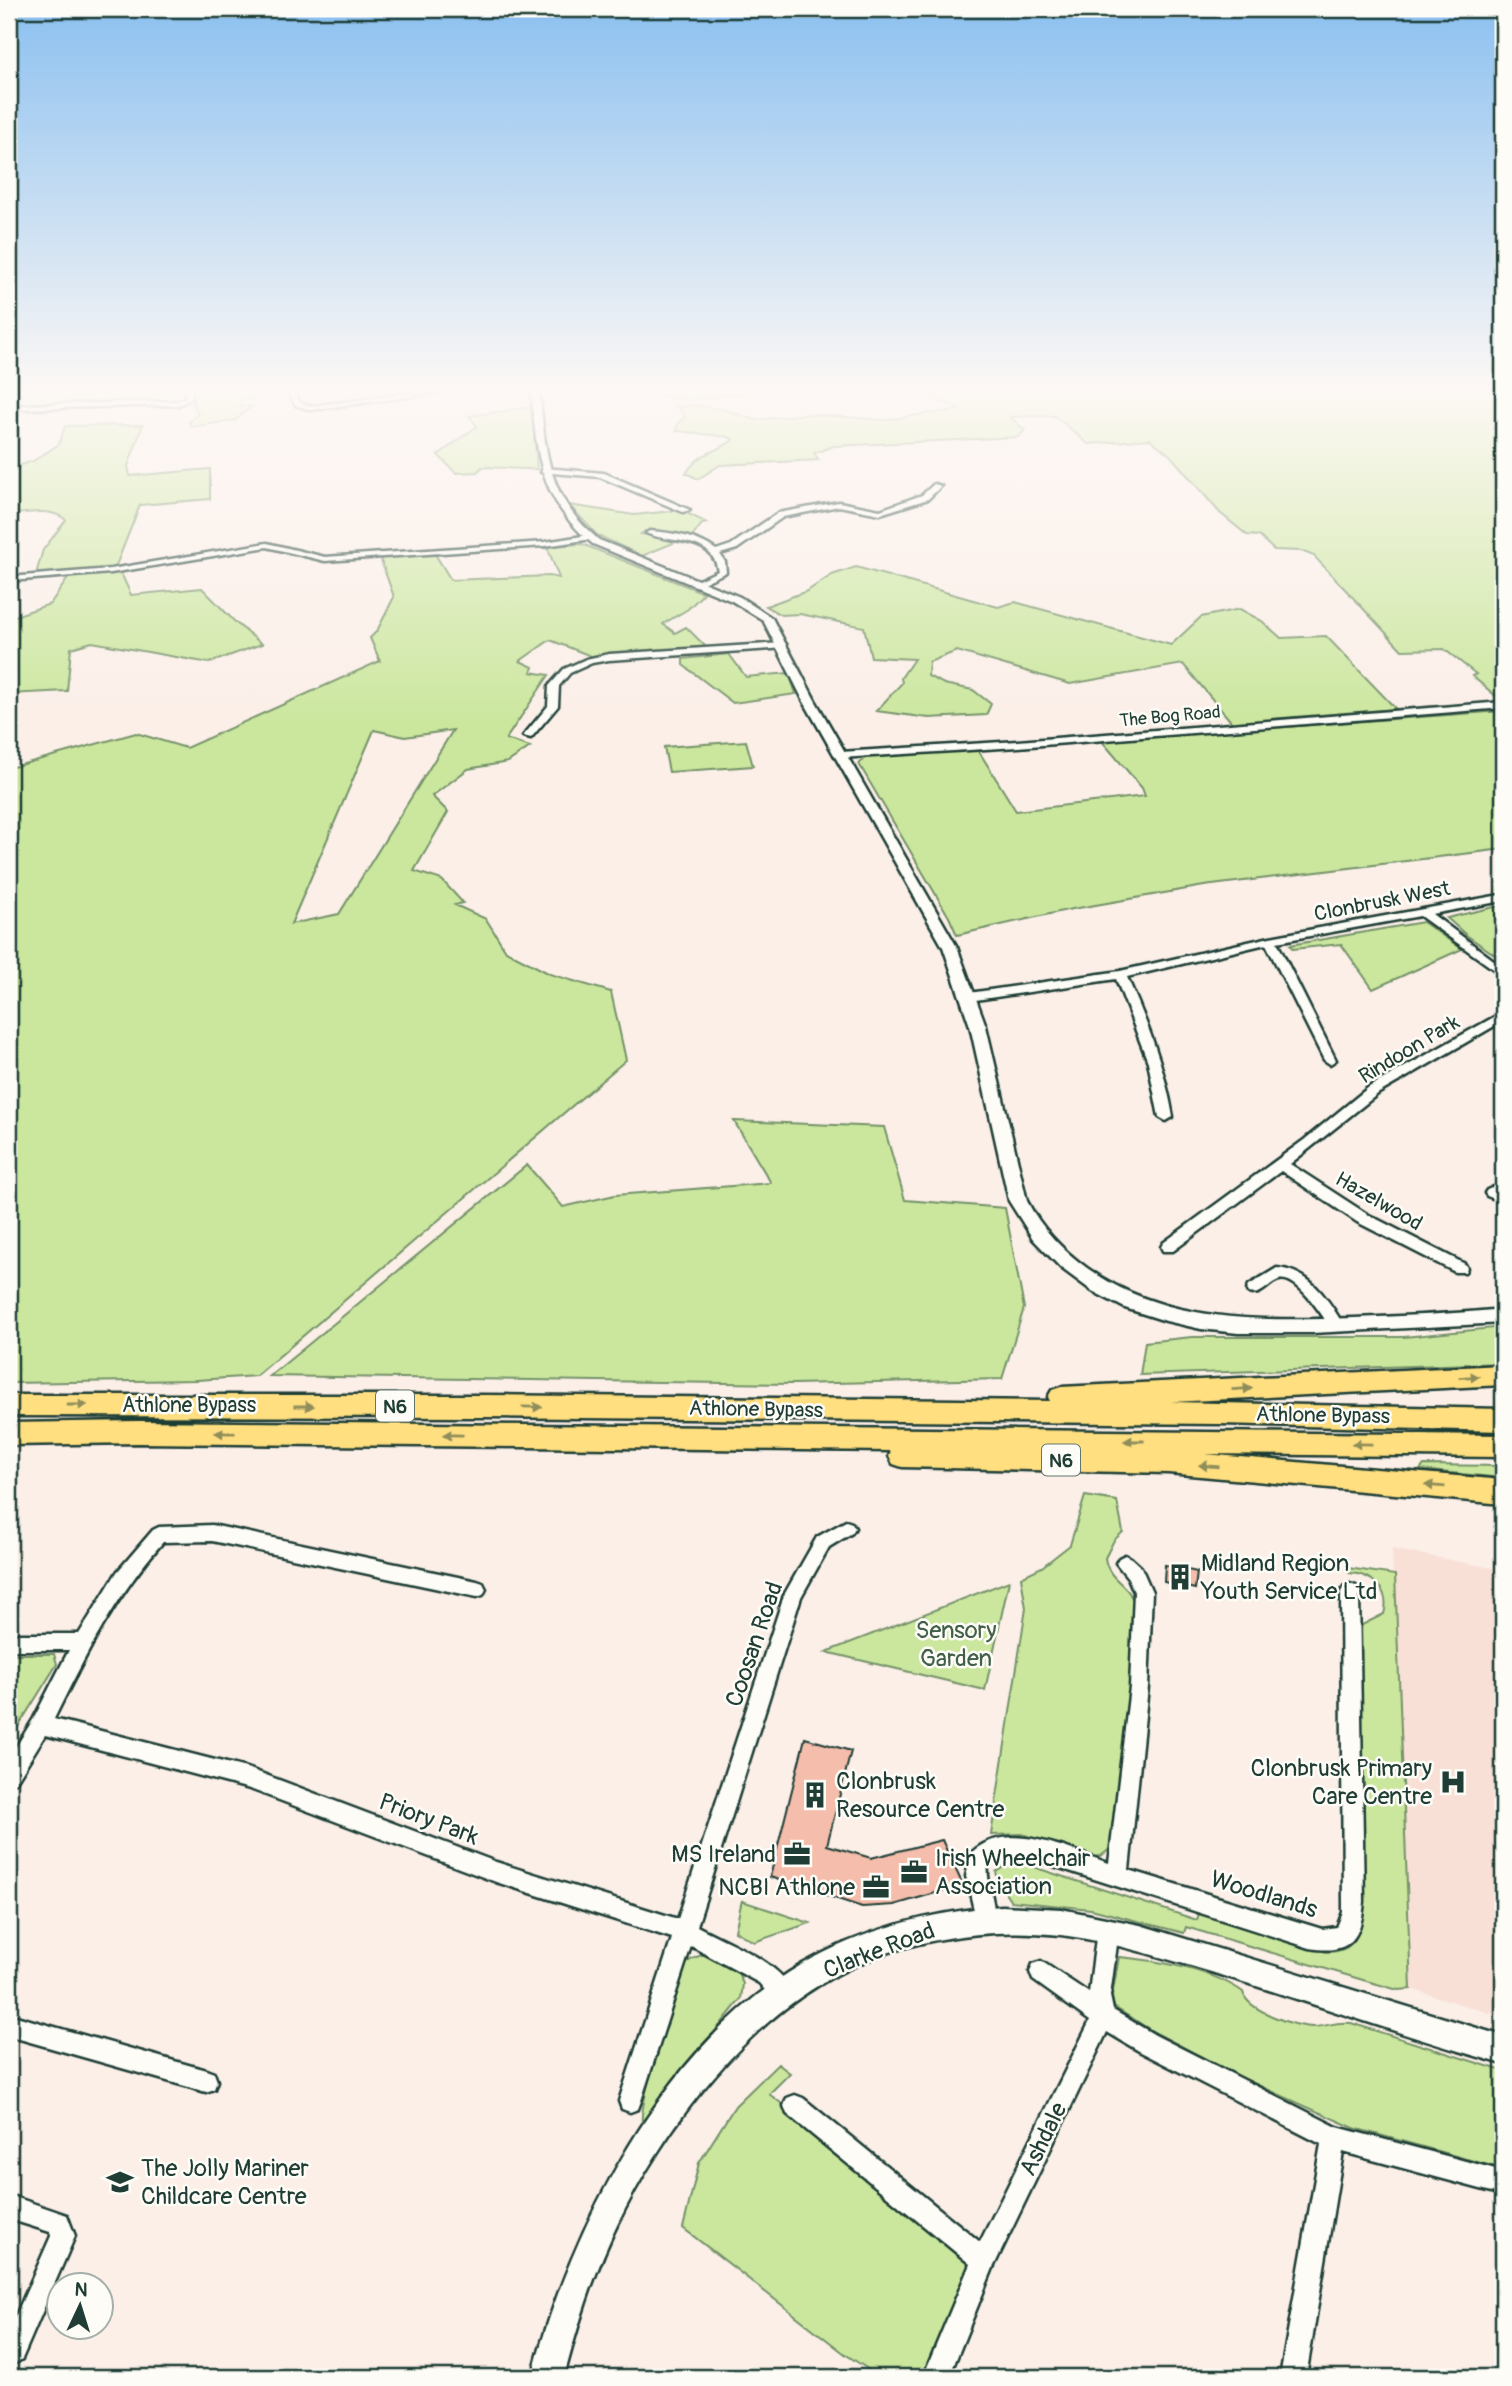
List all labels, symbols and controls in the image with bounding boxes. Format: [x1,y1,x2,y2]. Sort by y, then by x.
street label: The Bog Road [1119,701,1222,732]
street label: Clonbrusk West [1312,875,1453,928]
street label: Rindoon Park [1354,1009,1465,1090]
street label: Hazelwood [1330,1166,1427,1237]
one-way arrow [1458,1372,1480,1383]
one-way arrow [1231,1383,1253,1394]
road number: N6 [376,1390,414,1422]
street label: Athlone Bypass [122,1392,257,1419]
street label: Athlone Bypass [689,1395,824,1424]
one-way arrow [66,1399,88,1411]
one-way arrow [294,1400,316,1412]
one-way arrow [521,1401,543,1413]
street label: Athlone Bypass [1256,1401,1391,1430]
one-way arrow [214,1427,236,1439]
one-way arrow [442,1429,464,1441]
one-way arrow [1123,1436,1145,1447]
one-way arrow [1350,1438,1372,1450]
road number: N6 [1042,1444,1080,1476]
one-way arrow [1197,1460,1219,1471]
one-way arrow [1424,1480,1446,1491]
place label: Midland Region Youth Service Ltd [1200,1549,1378,1606]
building icon: Midland Region Youth Service Ltd [1165,1562,1195,1592]
street label: Coosan Road [720,1578,789,1710]
park label: Sensory Garden [916,1616,996,1673]
place label: Clonbrusk Primary Care Centre [1251,1754,1432,1811]
place label: Clonbrusk Resource Centre [836,1767,1004,1824]
hospital icon: Clonbrusk Primary Care Centre [1438,1767,1468,1797]
building icon: Clonbrusk Resource Centre [800,1780,830,1810]
street label: Priory Park [375,1787,483,1852]
office icon: MS Ireland [782,1839,812,1869]
place label: MS Ireland [671,1840,776,1869]
place label: Irish Wheelchair Association [935,1844,1091,1901]
office icon: Irish Wheelchair Association [899,1857,929,1887]
street label: Woodlands [1207,1864,1321,1925]
office icon: NCBI Athlone [861,1872,891,1902]
place label: NCBI Athlone [718,1873,855,1902]
street label: Clarke Road [819,1916,939,1985]
street label: Ashdale [1013,2098,1074,2181]
place label: The Jolly Mariner Childcare Centre [141,2154,309,2211]
school or university icon: The Jolly Mariner Childcare Centre [105,2167,135,2197]
north arrow [46,2270,116,2340]
text: N [74,2278,89,2302]

